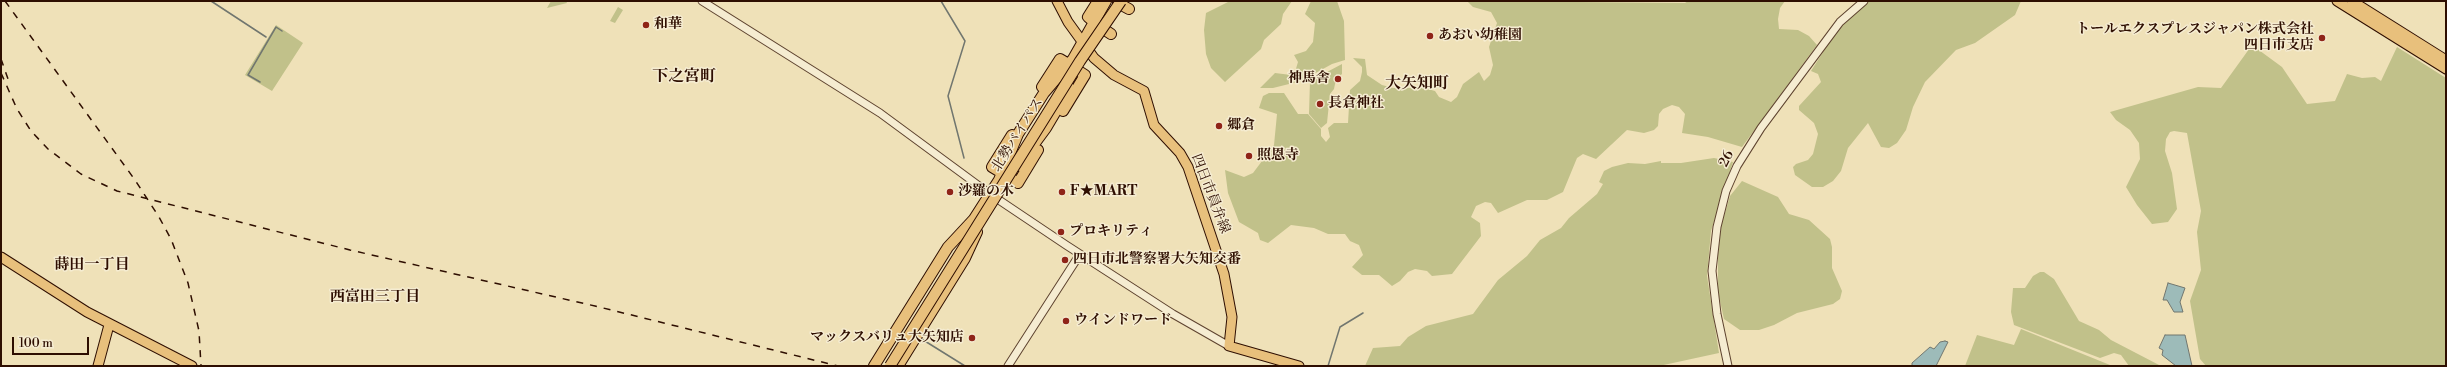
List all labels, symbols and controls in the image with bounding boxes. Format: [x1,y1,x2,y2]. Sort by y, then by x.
place label: 和華 [654,17,682,33]
marker: 和華 [641,20,651,30]
place label: トールエクスプレスジャパン株式会社 四日市支店 [2076,22,2314,54]
place label: あおい幼稚園 [1438,28,1522,44]
marker: あおい幼稚園 [1425,31,1435,41]
marker: トールエクスプレスジャパン株式会社 四日市支店 [2317,33,2327,43]
district label: 下之宮町 [652,67,716,87]
place label: 神馬舎 [1288,71,1330,87]
marker: 神馬舎 [1333,74,1343,84]
district label: 大矢知町 [1385,74,1449,94]
street label: 北勢バイパス [989,95,1047,175]
place label: 長倉神社 [1328,96,1384,112]
marker: 長倉神社 [1315,99,1325,109]
place label: 郷倉 [1227,118,1255,134]
marker: 郷倉 [1214,121,1224,131]
place label: 照恩寺 [1257,148,1299,164]
street label: 26 [1716,148,1738,170]
marker: 照恩寺 [1244,151,1254,161]
street label: 四日市員弁線 [1187,152,1233,236]
place label: 沙羅の木 [958,184,1014,200]
place label: F★MART [1070,184,1137,200]
marker: 沙羅の木 [945,187,955,197]
marker: F★MART [1057,187,1067,197]
place label: プロキリティ [1069,224,1153,240]
marker: プロキリティ [1056,227,1066,237]
place label: 四日市北警察署大矢知交番 [1073,252,1241,268]
marker: 四日市北警察署大矢知交番 [1060,255,1070,265]
district label: 蒔田一丁目 [55,256,129,274]
district label: 西富田三丁目 [330,288,420,306]
place label: ウインドワード [1074,313,1172,329]
marker: ウインドワード [1061,316,1071,326]
scale bar [14,329,91,355]
place label: マックスバリュ大矢知店 [810,330,964,346]
marker: マックスバリュ大矢知店 [967,333,977,343]
text: 100 m [19,336,53,351]

